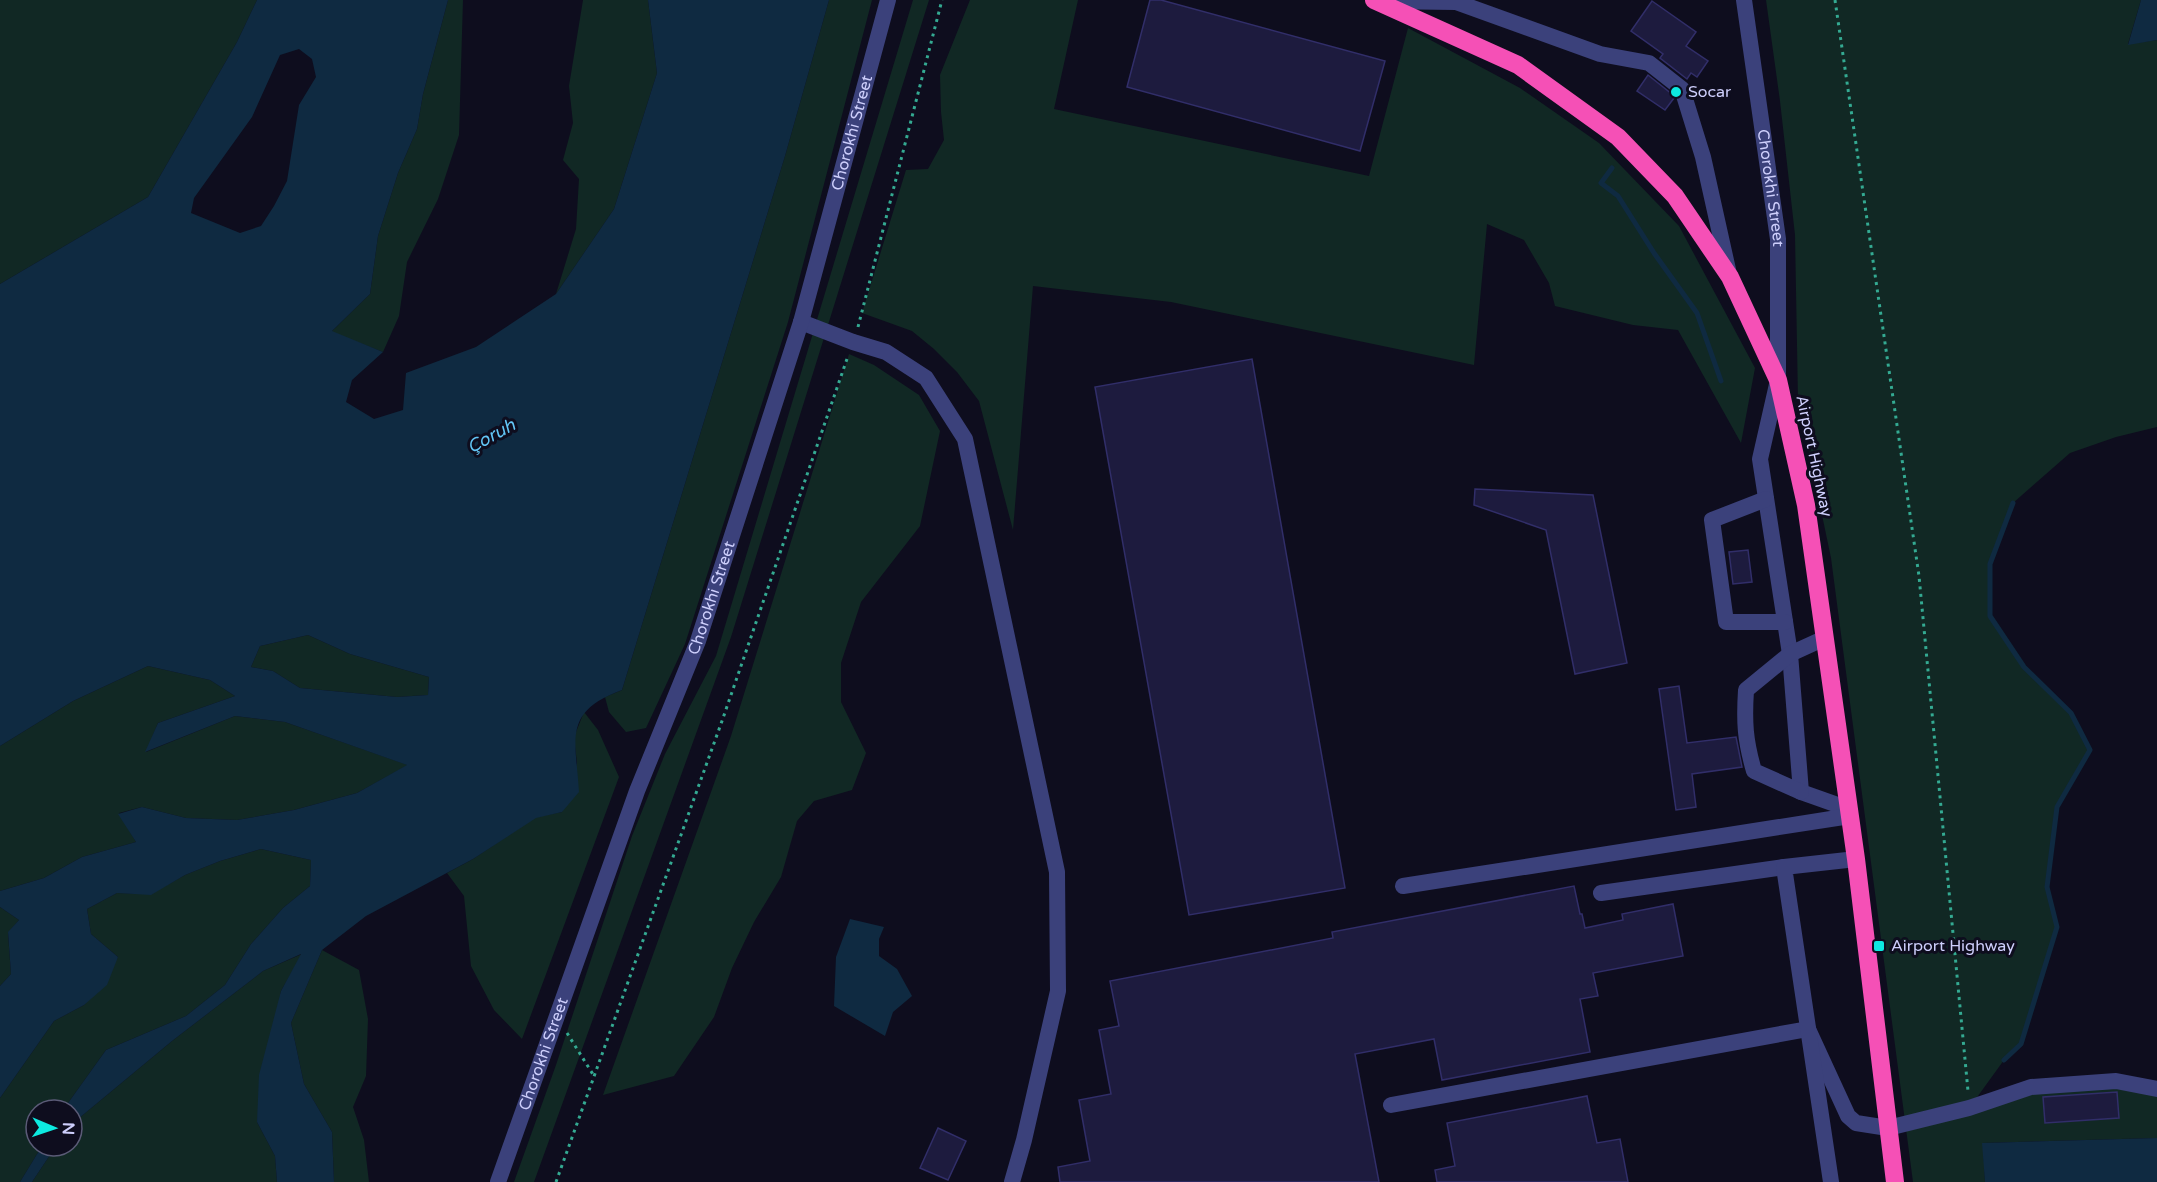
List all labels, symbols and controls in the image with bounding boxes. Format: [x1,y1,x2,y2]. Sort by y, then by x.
street label: Chorokhi Street [827,73,877,193]
place label: Socar [1688,82,1732,102]
marker: Socar [1669,85,1683,99]
street label: Chorokhi Street [1753,128,1788,247]
street label: Airport Highway [1791,393,1837,519]
water label: Çoruh [463,413,520,458]
street label: Chorokhi Street [683,539,740,658]
place label: Airport Highway [1891,936,2015,956]
marker: Airport Highway [1872,939,1886,953]
street label: Chorokhi Street [514,995,573,1113]
north arrow [24,1098,84,1158]
text: N [58,1122,78,1135]

